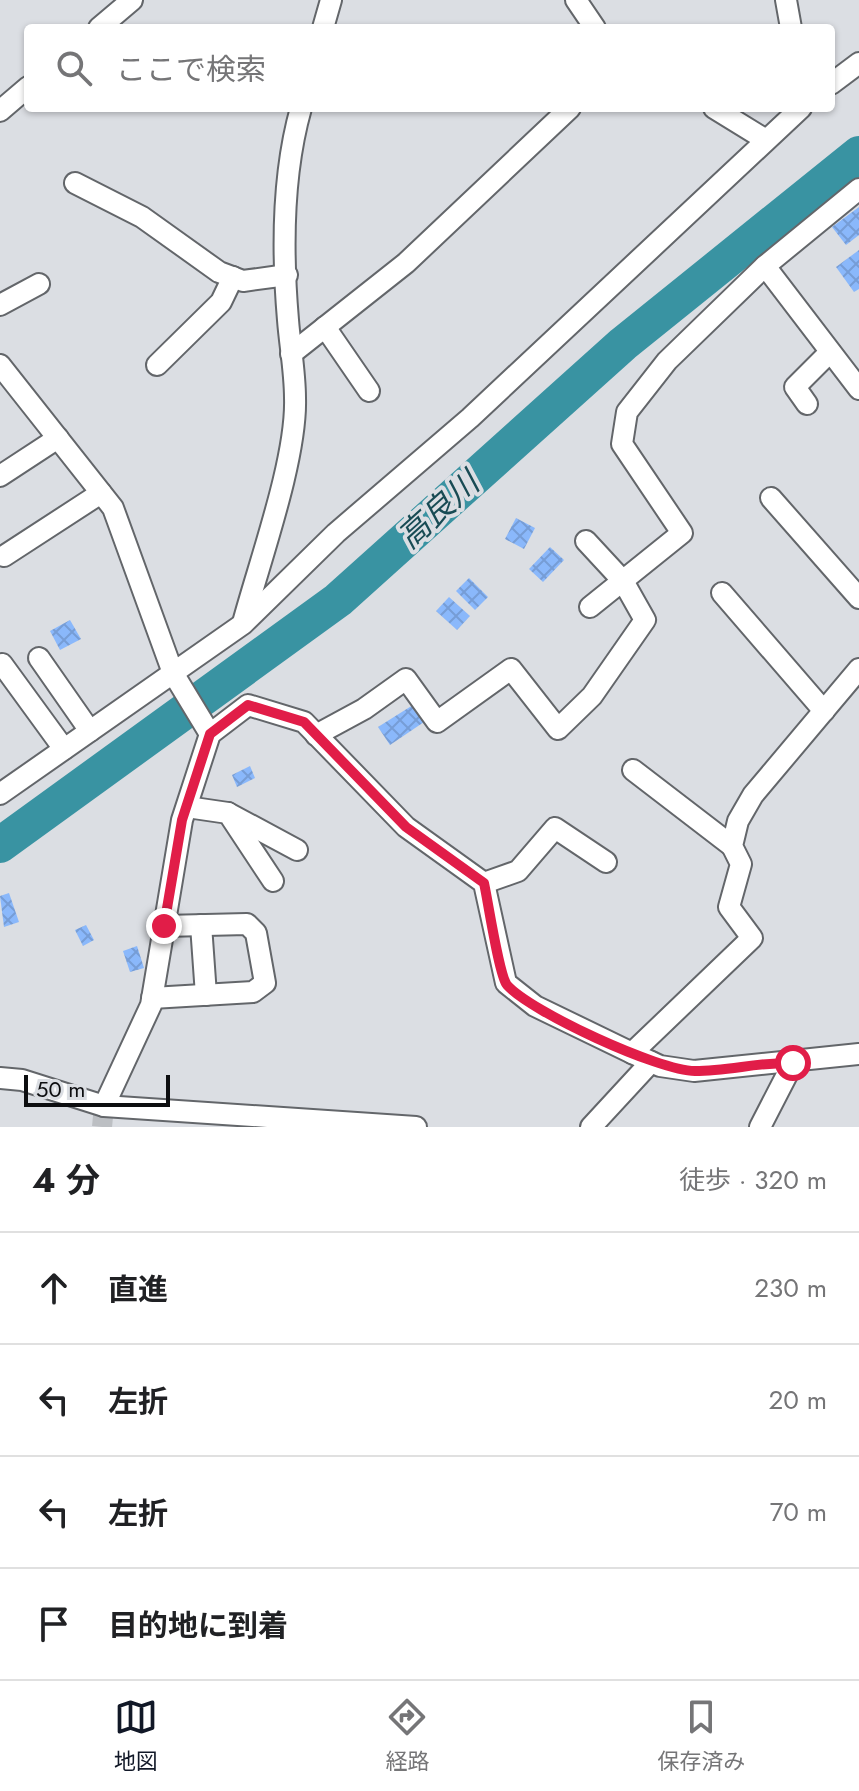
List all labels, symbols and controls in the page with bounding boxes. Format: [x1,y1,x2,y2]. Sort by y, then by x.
search box [24,24,835,112]
icon: search [52,46,96,90]
text: ここで検索 [116,48,266,91]
water label: 高良川 [387,459,491,559]
route end [146,908,182,944]
route start [775,1045,811,1081]
scale bar [24,1071,170,1107]
text: 50 m [36,1073,85,1105]
text: 4 分 [32,1156,100,1205]
text: 徒歩 · 320 m [679,1161,827,1199]
icon: ahead [32,1266,76,1310]
text: 直進 [108,1268,168,1311]
text: 230 m [754,1269,827,1307]
icon: left [32,1378,76,1422]
text: 左折 [108,1380,168,1423]
text: 20 m [769,1381,827,1419]
icon: left [32,1490,76,1534]
text: 左折 [108,1492,168,1535]
text: 70 m [770,1493,827,1531]
icon: arrive [32,1602,76,1646]
text: 目的地に到着 [108,1604,288,1647]
tab: 地図 [114,1695,158,1777]
tab: 経路 [385,1695,429,1777]
tab: 保存済み [657,1695,745,1777]

